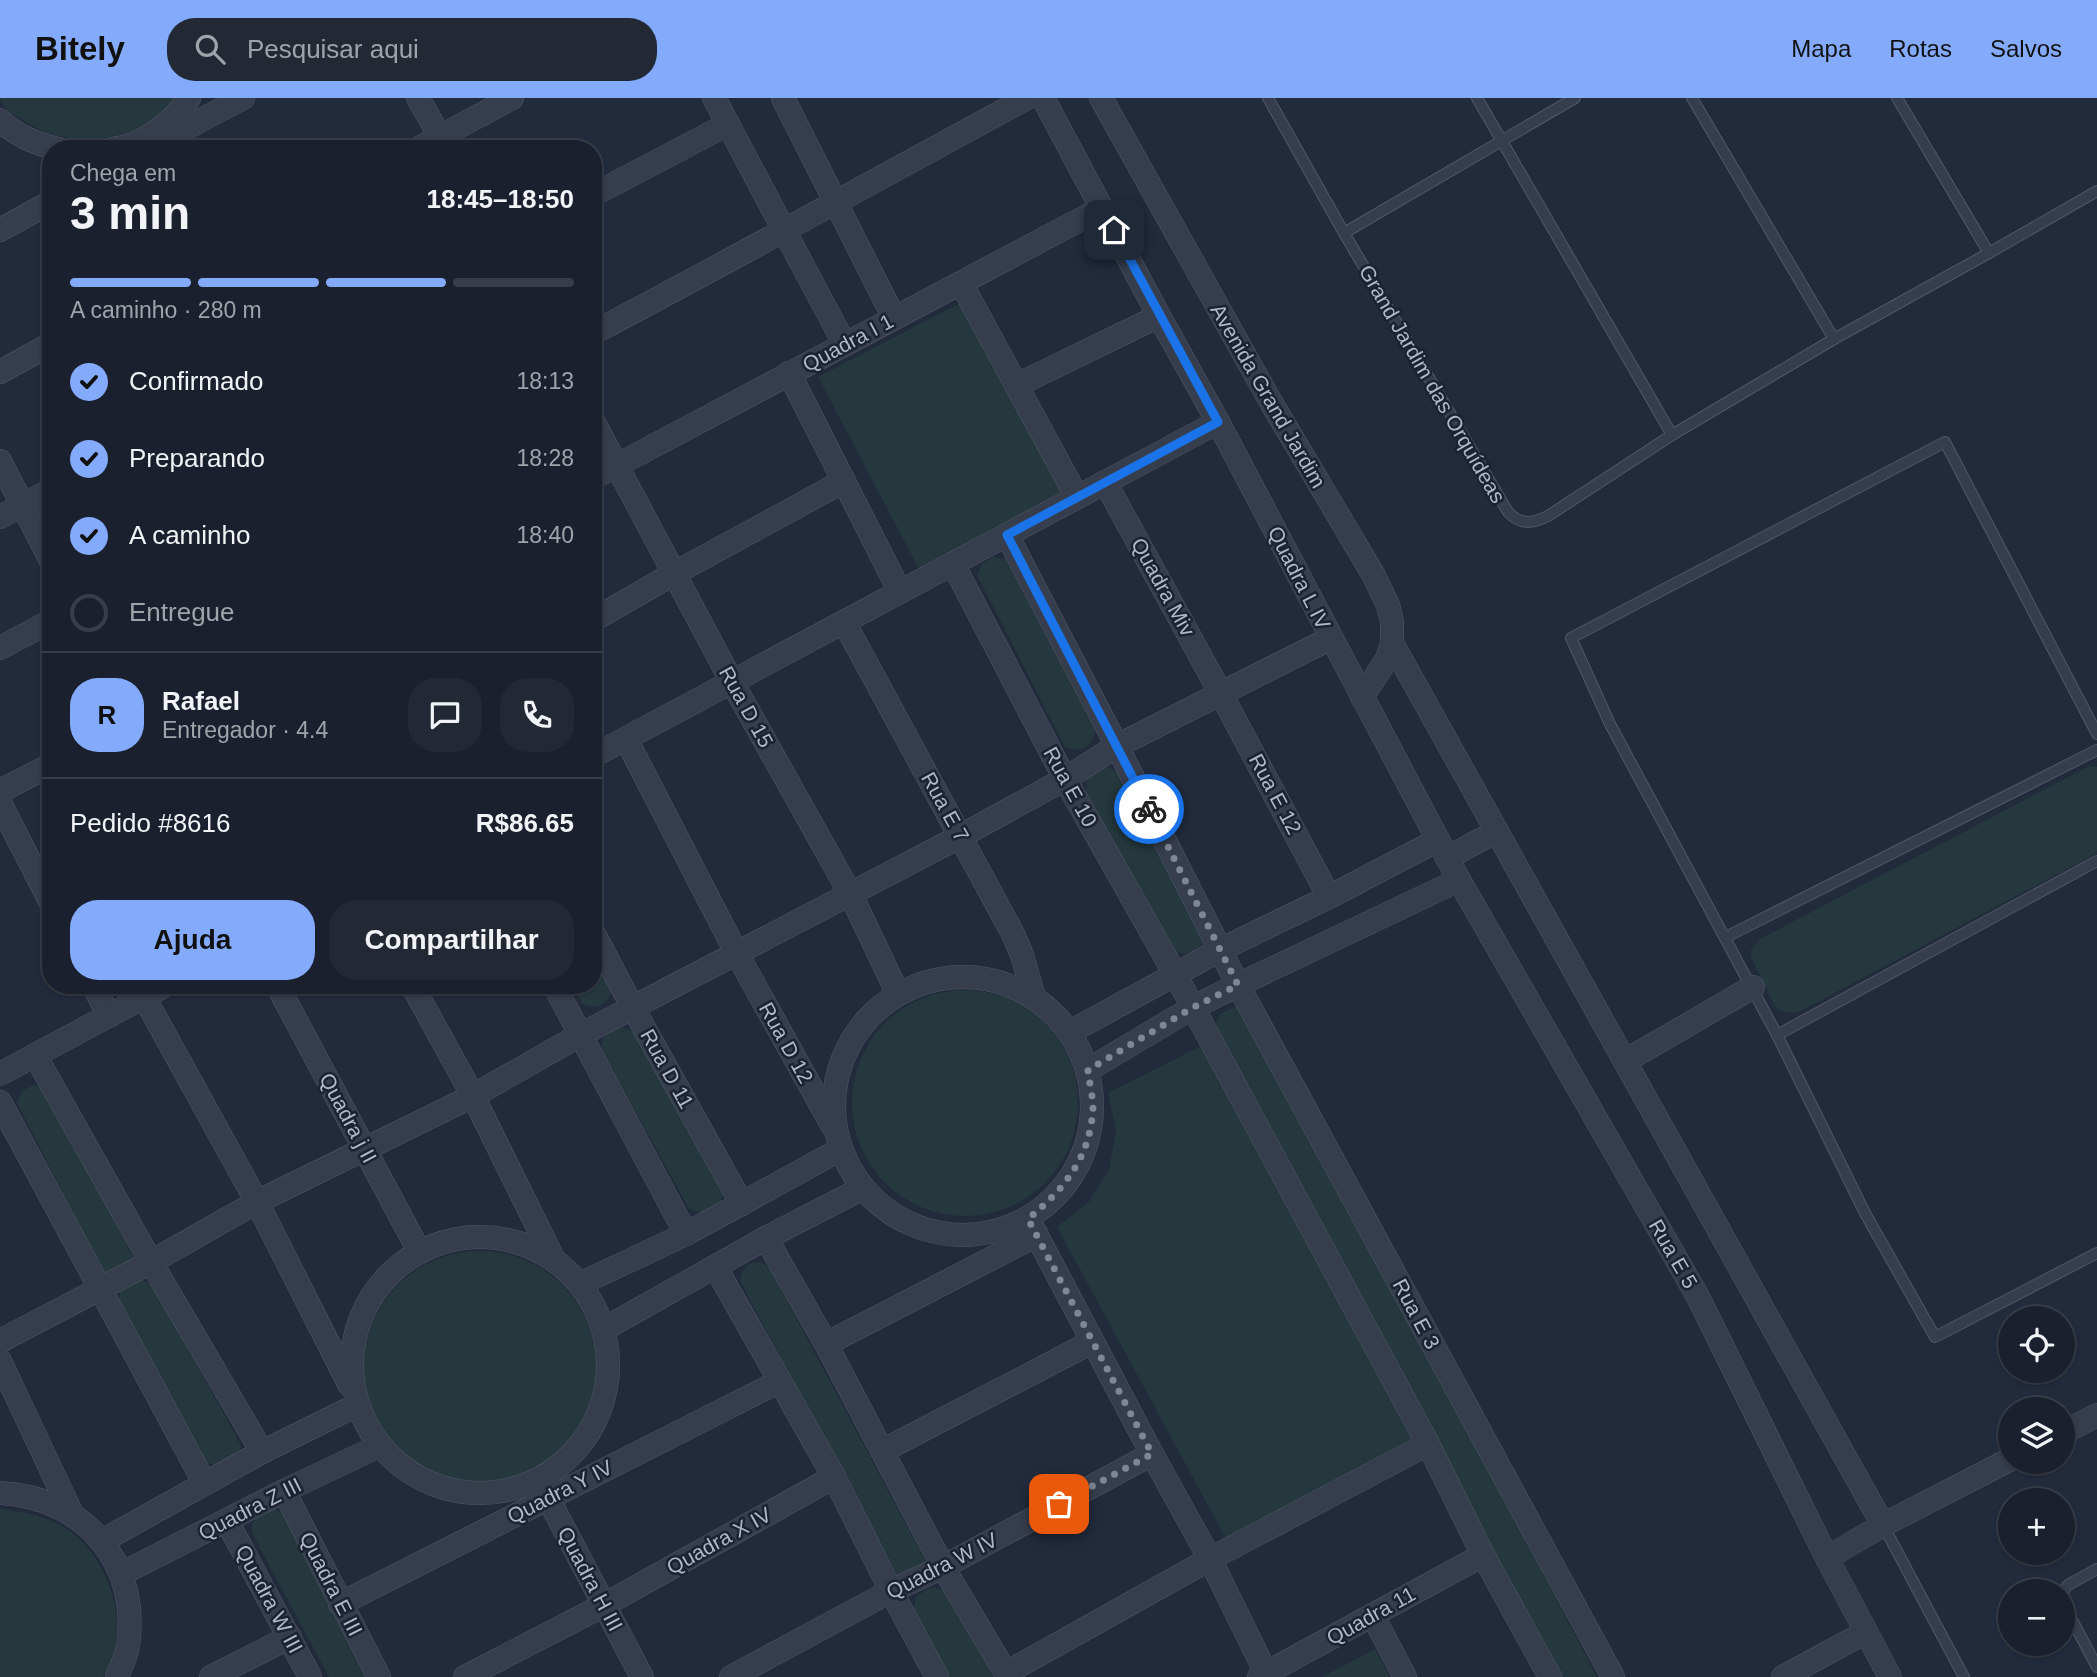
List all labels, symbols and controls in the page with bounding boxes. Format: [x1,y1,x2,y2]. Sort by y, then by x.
search box [167,18,657,81]
text: Bitely [35,30,125,67]
icon: search [191,30,229,68]
text: Pesquisar aqui [247,34,419,64]
text: Mapa [1791,35,1851,62]
text: Rotas [1889,35,1952,62]
text: Salvos [1990,35,2062,62]
text: Chega em [70,160,176,186]
text: 18:45–18:50 [427,184,574,214]
text: 3 min [70,187,190,239]
pin [1084,200,1144,260]
icon: home [1095,211,1133,249]
street label: Grand Jardim das Orquídeas [1355,261,1510,507]
text: A caminho · 280 m [70,297,262,323]
street label: Avenida Grand Jardim [1206,300,1331,492]
street label: Quadra I 1 [799,309,897,376]
icon: check [70,363,108,401]
text: Confirmado [129,366,263,396]
text: 18:13 [516,368,574,394]
icon: check [70,440,108,478]
text: Preparando [129,443,265,473]
text: 18:28 [516,445,574,471]
icon: check [70,517,108,555]
text: A caminho [129,520,250,550]
text: 18:40 [516,522,574,548]
street label: Quadra L IV [1264,522,1335,633]
street label: Quadra Miv [1127,534,1200,640]
text: Entregue [129,597,235,627]
street label: Rua D 15 [715,662,778,751]
button: chat [408,678,482,752]
button: phone [500,678,574,752]
text: Rafael [162,686,240,716]
text: R [98,700,116,730]
text: Entregador · 4.4 [162,717,328,743]
street label: Rua E 10 [1039,743,1102,831]
street label: Rua E 12 [1245,750,1306,838]
street label: Rua E 7 [917,768,974,846]
courier [1114,774,1184,844]
icon: bike [1130,790,1168,828]
text: Pedido #8616 [70,808,230,838]
text: R$86.65 [476,808,574,838]
button: Ajuda [70,900,315,980]
button: Compartilhar [329,900,574,980]
street label: Rua D 12 [755,998,818,1087]
street label: Rua D 11 [636,1025,699,1112]
street label: Quadra j II [315,1069,382,1166]
street label: Rua E 5 [1645,1215,1702,1292]
street label: Rua E 3 [1388,1275,1444,1353]
map controls [1998,1306,2075,1656]
button: locate [1998,1306,2075,1383]
button: layers [1998,1397,2075,1474]
street label: Quadra Y IV [503,1455,616,1528]
street label: Quadra Z III [195,1473,305,1544]
pin [1029,1474,1089,1534]
icon: bag [1040,1485,1078,1523]
button: + [1998,1488,2075,1565]
street label: Quadra X IV [663,1502,775,1579]
street label: Quadra H III [553,1523,627,1635]
street label: Quadra E III [295,1528,367,1639]
street label: Quadra W IV [882,1528,1001,1603]
street label: Quadra W III [231,1541,308,1657]
button: − [1998,1579,2075,1656]
street label: Quadra 11 [1322,1582,1419,1649]

